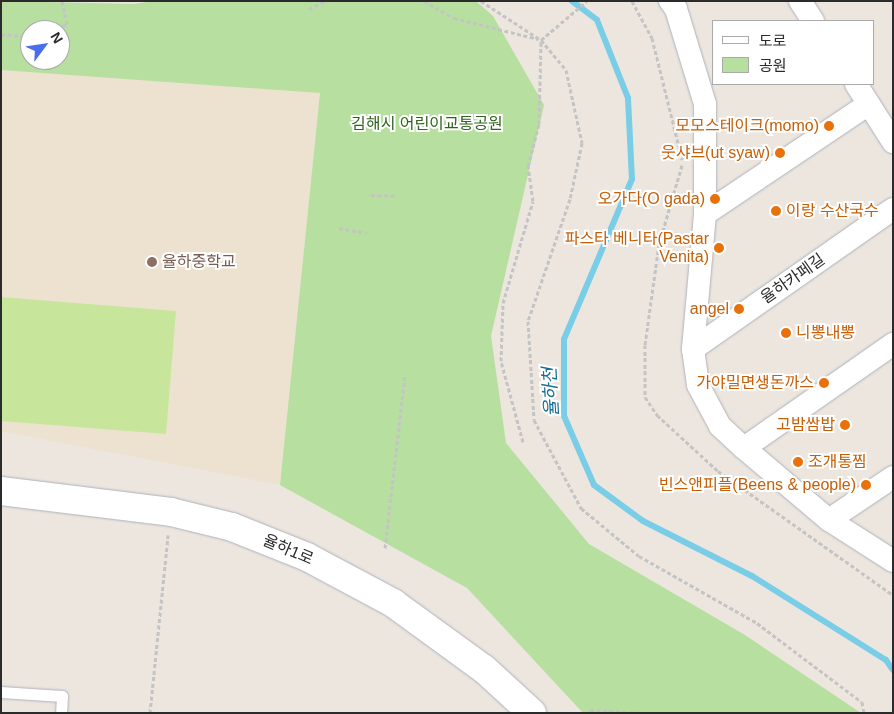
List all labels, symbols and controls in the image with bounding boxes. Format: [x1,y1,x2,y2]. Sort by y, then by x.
north arrow [20,20,70,70]
legend [712,20,874,85]
text: N [48,29,66,46]
text: 도로 [759,32,787,49]
text: 공원 [759,57,787,74]
park label: 김해시 어린이교통공원 [351,114,503,134]
place label: 모모스테이크(momo) [676,116,819,136]
marker: 모모스테이크(momo) [823,120,835,132]
place label: 웃샤브(ut syaw) [661,143,770,163]
marker: 웃샤브(ut syaw) [774,147,786,159]
place label: 오가다(O gada) [598,189,705,209]
marker: 오가다(O gada) [709,193,721,205]
place label: 이랑 수산국수 [786,201,879,221]
marker: 이랑 수산국수 [770,205,782,217]
place label: 파스타 베니타(Pastar Venita) [565,229,709,267]
marker: 파스타 베니타(Pastar Venita) [713,242,725,254]
street label: 율하카페길 [757,250,829,308]
place label: 율하중학교 [162,252,236,272]
marker: 율하중학교 [146,256,158,268]
place label: angel [690,299,729,319]
marker: angel [733,303,745,315]
place label: 니뽕내뽕 [796,323,855,343]
marker: 니뽕내뽕 [780,327,792,339]
water label: 율하천 [539,367,563,417]
place label: 가야밀면생돈까스 [696,373,814,393]
marker: 가야밀면생돈까스 [818,377,830,389]
place label: 고밤쌈밥 [776,415,835,435]
marker: 고밤쌈밥 [839,419,851,431]
place label: 조개통찜 [808,452,867,472]
marker: 조개통찜 [792,456,804,468]
place label: 빈스앤피플(Beens & people) [659,475,856,495]
marker: 빈스앤피플(Beens & people) [860,479,872,491]
street label: 율하1로 [260,531,316,569]

